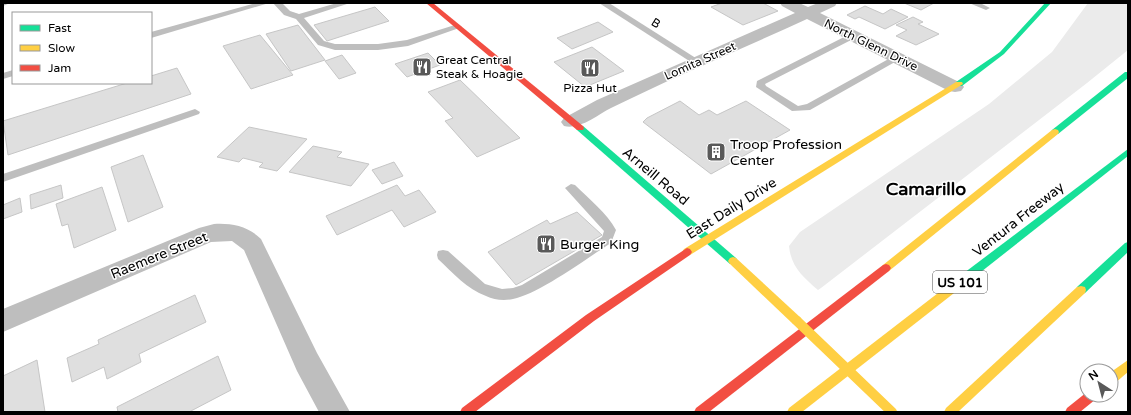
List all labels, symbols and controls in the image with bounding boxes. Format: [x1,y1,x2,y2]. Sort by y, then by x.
legend [12,12,152,84]
street label: B [649,15,663,31]
street label: North Glenn Drive [822,16,920,74]
text: Fast [48,21,72,35]
street label: Lomita Street [662,39,738,83]
text: Slow [48,41,75,55]
place label: Great Central Steak & Hoagie [436,53,523,81]
restaurant icon: Great Central Steak & Hoagie [411,56,433,78]
restaurant icon: Pizza Hut [579,57,601,79]
text: Jam [48,61,71,75]
place label: Pizza Hut [563,81,617,95]
place label: Troop Profession Center [730,136,842,169]
building icon: Troop Profession Center [705,141,727,163]
street label: Arneill Road [619,144,692,209]
street label: East Daily Drive [683,174,780,243]
district label: Camarillo [886,178,966,200]
street label: Ventura Freeway [969,178,1068,260]
street label: Raemere Street [108,228,211,283]
restaurant icon: Burger King [535,233,557,255]
place label: Burger King [560,236,639,253]
road number: US 101 [933,271,987,293]
north arrow [1079,363,1119,403]
text: N [1086,367,1101,383]

